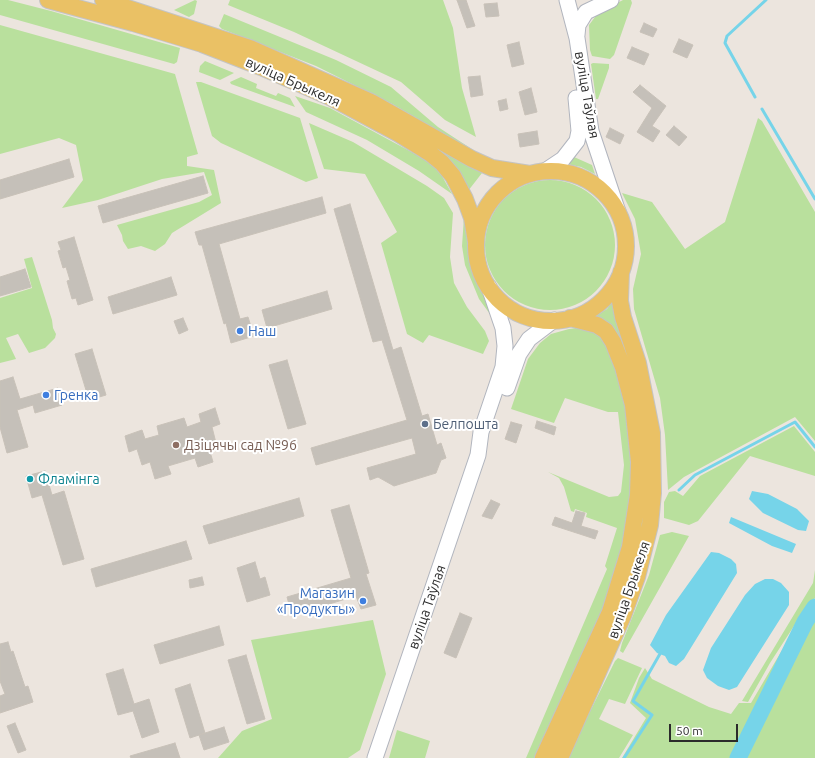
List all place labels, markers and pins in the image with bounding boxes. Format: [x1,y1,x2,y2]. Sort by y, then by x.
place label: Наш [248,323,276,339]
marker: Наш [235,326,245,336]
place label: Гренка [54,387,98,403]
marker: Гренка [41,390,51,400]
place label: Белпошта [433,416,499,432]
marker: Белпошта [420,419,430,429]
place label: Дзіцячы сад №96 [184,437,297,453]
marker: Дзіцячы сад №96 [171,440,181,450]
place label: Фламінга [38,471,100,487]
marker: Фламінга [25,474,35,484]
place label: Магазин «Продукты» [277,585,355,618]
marker: Магазин «Продукты» [358,596,368,606]

